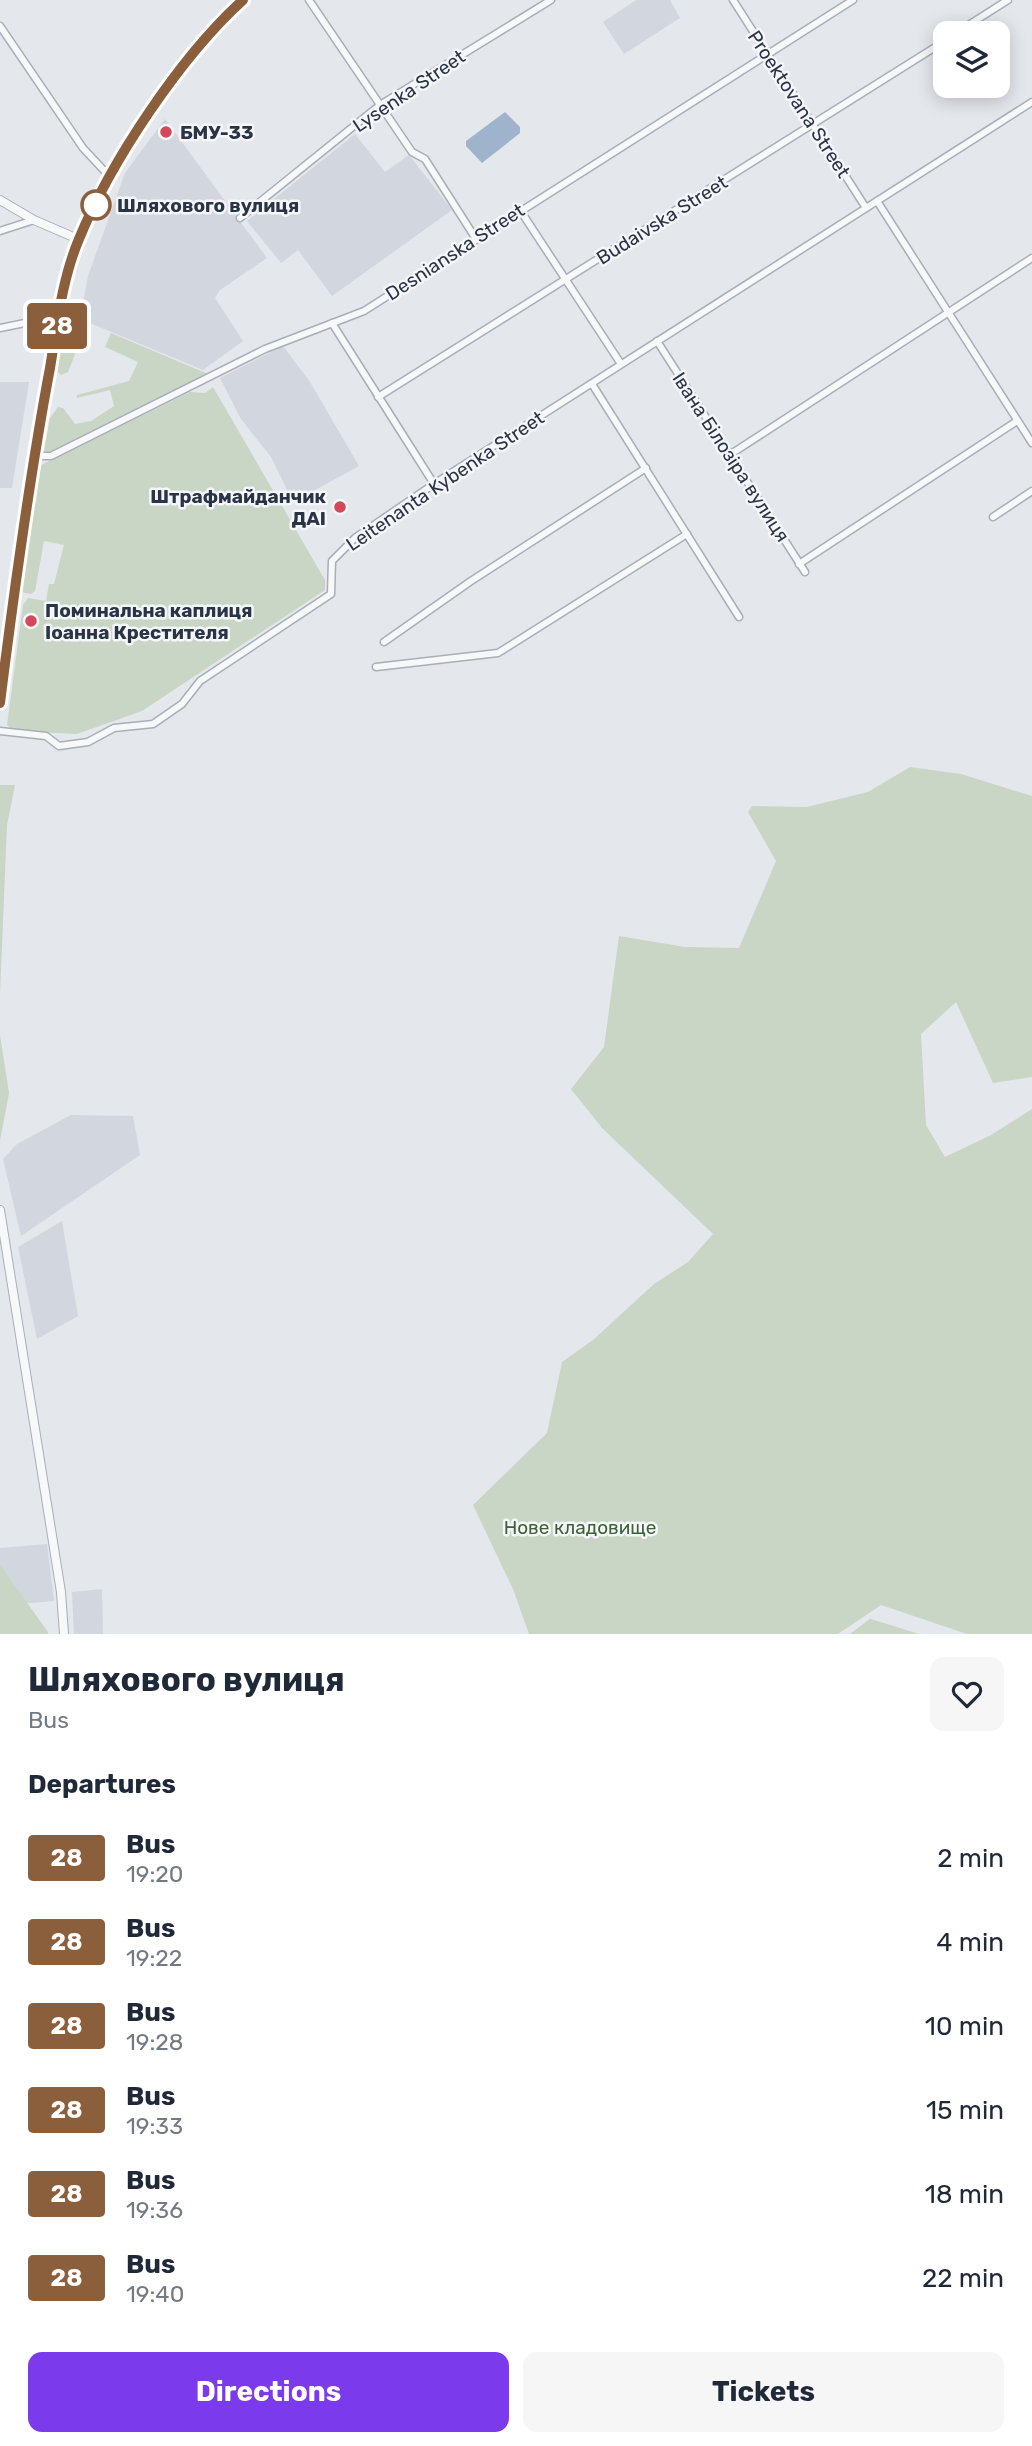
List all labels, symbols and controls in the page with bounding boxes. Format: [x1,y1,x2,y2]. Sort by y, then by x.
map controls [933,21,1010,98]
button: layers [933,21,1010,98]
street label: Proektovana Street [743,26,855,182]
street label: Lysenka Street [348,45,470,137]
place label: БМУ-33 [180,121,254,144]
marker: БМУ-33 [158,124,174,140]
street label: Budaivska Street [592,170,732,270]
marker: Шляхового вулиця [81,190,111,220]
place label: Шляхового вулиця [117,194,299,217]
street label: Desnianska Street [381,198,529,305]
line badge: 28 [25,303,88,349]
text: 28 [41,312,73,340]
street label: Івана Білозіра вулиця [668,368,794,546]
street label: Leitenanta Kybenka Street [342,406,549,556]
place label: Штрафмайданчик ДАІ [150,485,326,530]
marker: Штрафмайданчик ДАІ [332,499,348,515]
place label: Поминальна каплиця Іоанна Крестителя [45,599,252,644]
marker: Поминальна каплиця Іоанна Крестителя [23,613,39,629]
park label: Нове кладовище [504,1516,656,1539]
button: heart [930,1657,1004,1731]
text: Шляхового вулиця [28,1660,345,1699]
text: Bus [28,1706,69,1734]
text: Departures [28,1769,176,1800]
text: Bus [126,1829,175,1860]
text: 2 min [937,1843,1004,1874]
text: 28 [51,1844,82,1872]
text: 19:20 [126,1860,183,1888]
text: Bus [126,1913,175,1944]
text: 4 min [936,1927,1004,1958]
text: 28 [51,1928,82,1956]
text: 19:22 [126,1944,182,1972]
text: Bus [126,1997,175,2028]
text: 10 min [925,2011,1004,2042]
text: 28 [51,2012,82,2040]
text: 19:28 [126,2028,184,2056]
text: Bus [126,2081,175,2112]
text: 15 min [926,2095,1004,2126]
text: 28 [51,2096,82,2124]
text: 19:33 [126,2112,183,2140]
text: Bus [126,2165,175,2196]
text: 18 min [925,2179,1004,2210]
text: 28 [51,2180,82,2208]
text: 19:36 [126,2196,183,2224]
text: Bus [126,2249,175,2280]
text: 22 min [922,2263,1004,2294]
text: 28 [51,2264,82,2292]
text: 19:40 [126,2280,184,2308]
button: Directions [28,2352,509,2432]
button: Tickets [523,2352,1004,2432]

